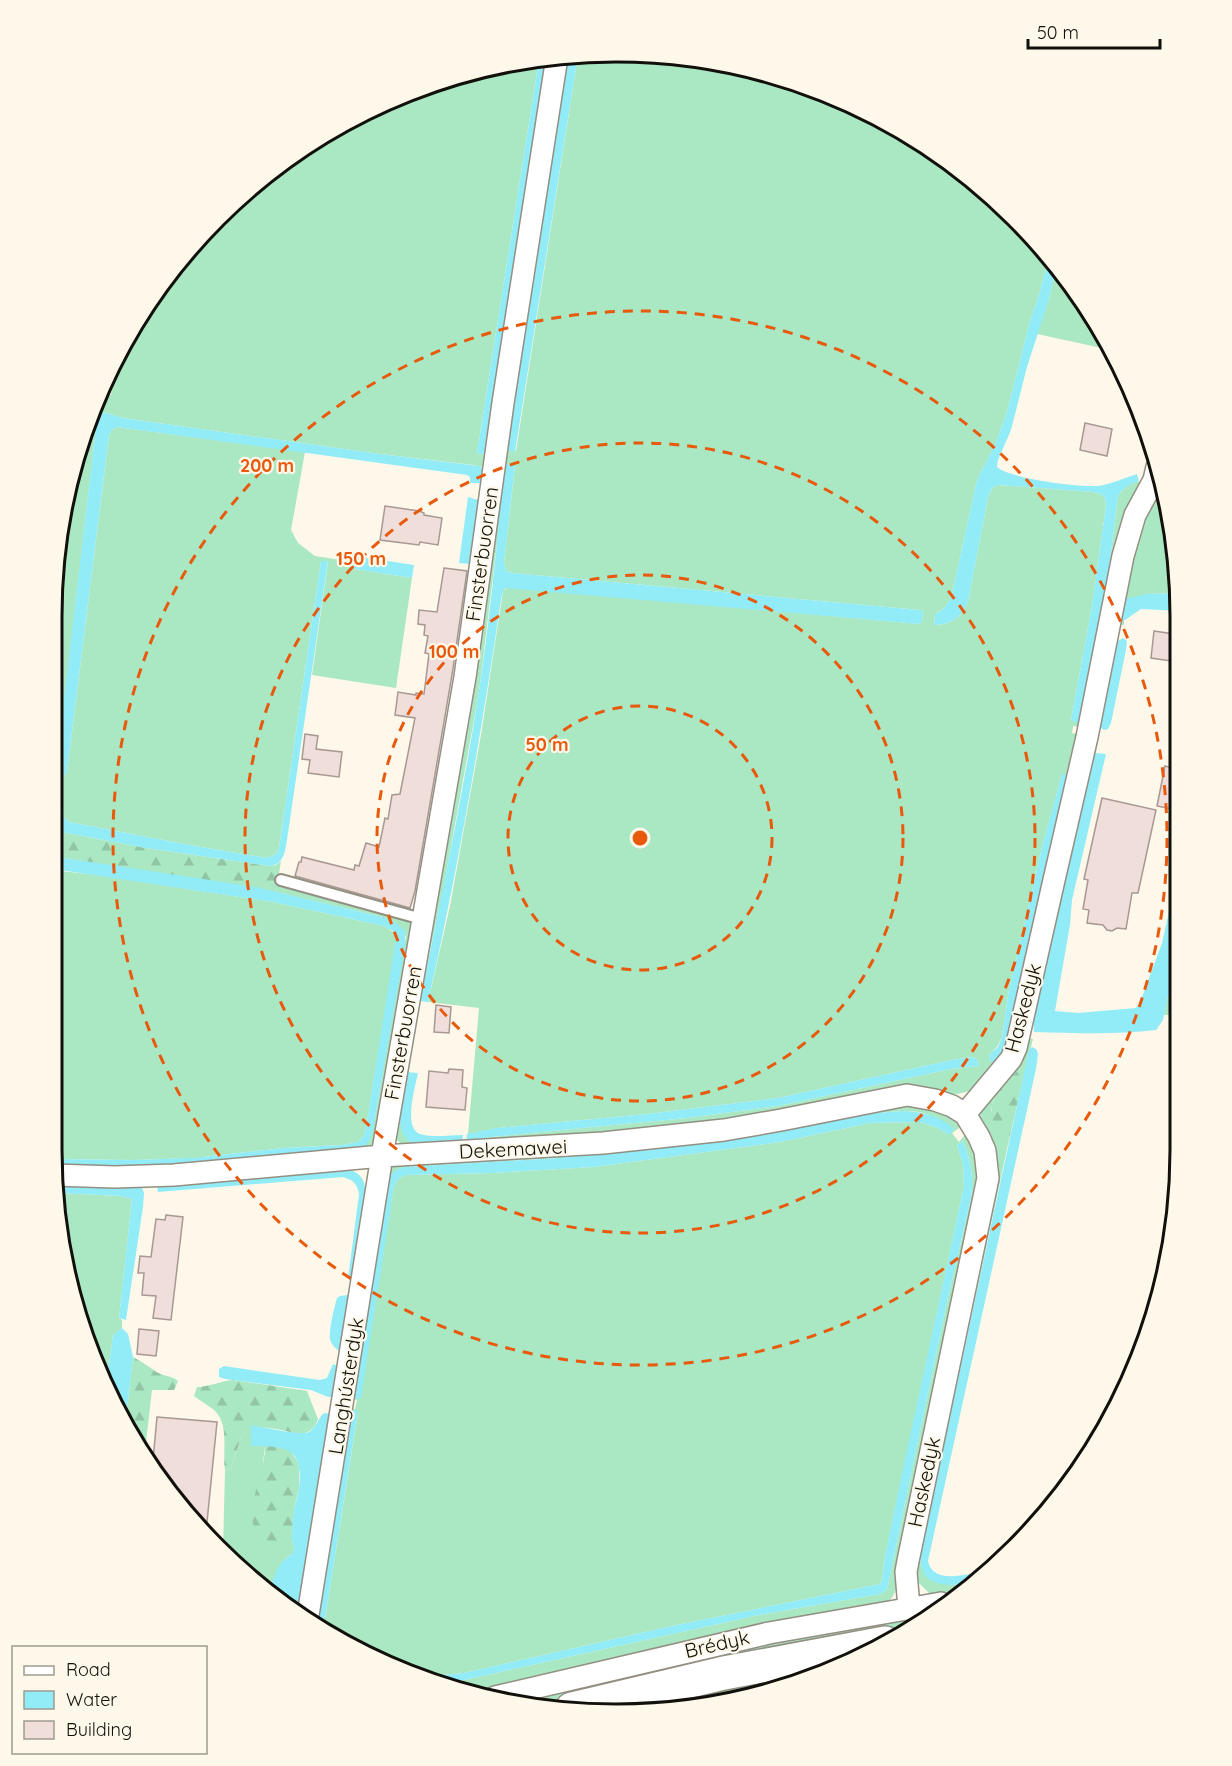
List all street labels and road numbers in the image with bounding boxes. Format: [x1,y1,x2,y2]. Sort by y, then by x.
street label: Finsterbuorren [460,485,503,623]
street label: Haskedyk [999,960,1046,1055]
street label: Finsterbuorren [378,964,427,1102]
street label: Dekemawei [458,1133,568,1164]
street label: Langhústerdyk [322,1316,369,1456]
street label: Haskedyk [902,1434,945,1529]
street label: Brédyk [682,1624,752,1663]

